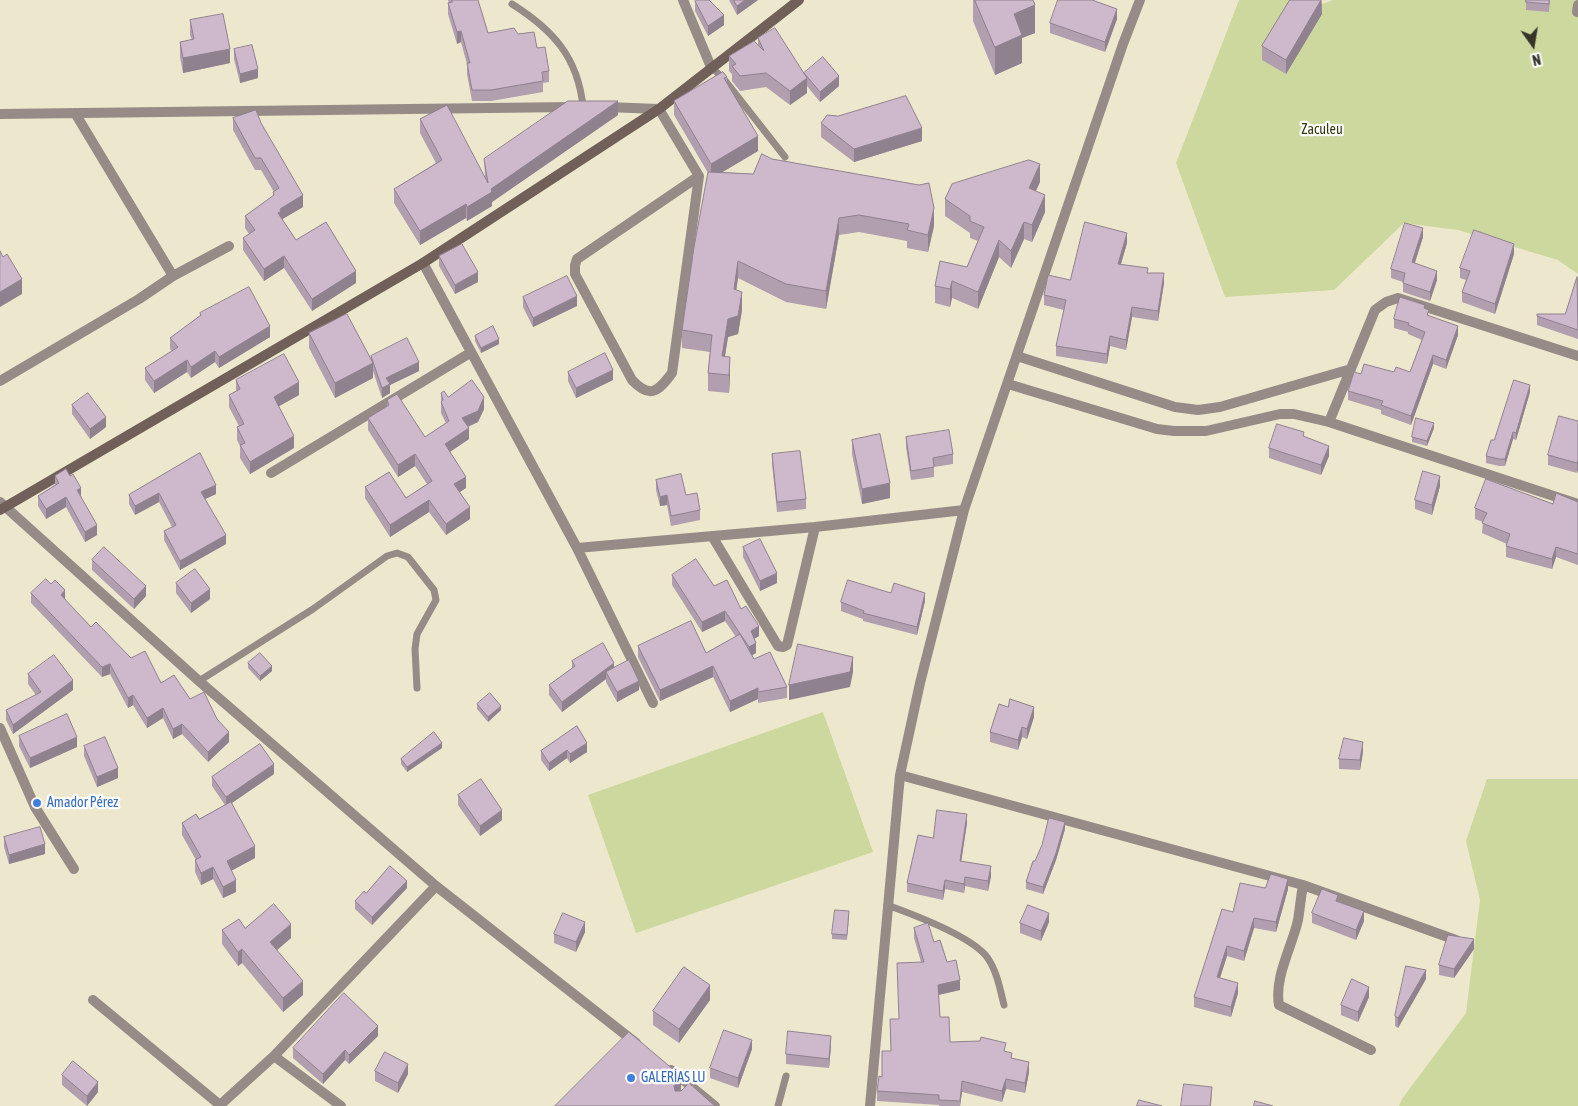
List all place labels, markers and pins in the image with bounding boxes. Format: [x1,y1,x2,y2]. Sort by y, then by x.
place label: Amador Pérez [47,795,118,811]
marker: Amador Pérez [31,797,43,809]
place label: GALERÍAS LU [641,1070,706,1086]
marker: GALERÍAS LU [625,1072,637,1084]

